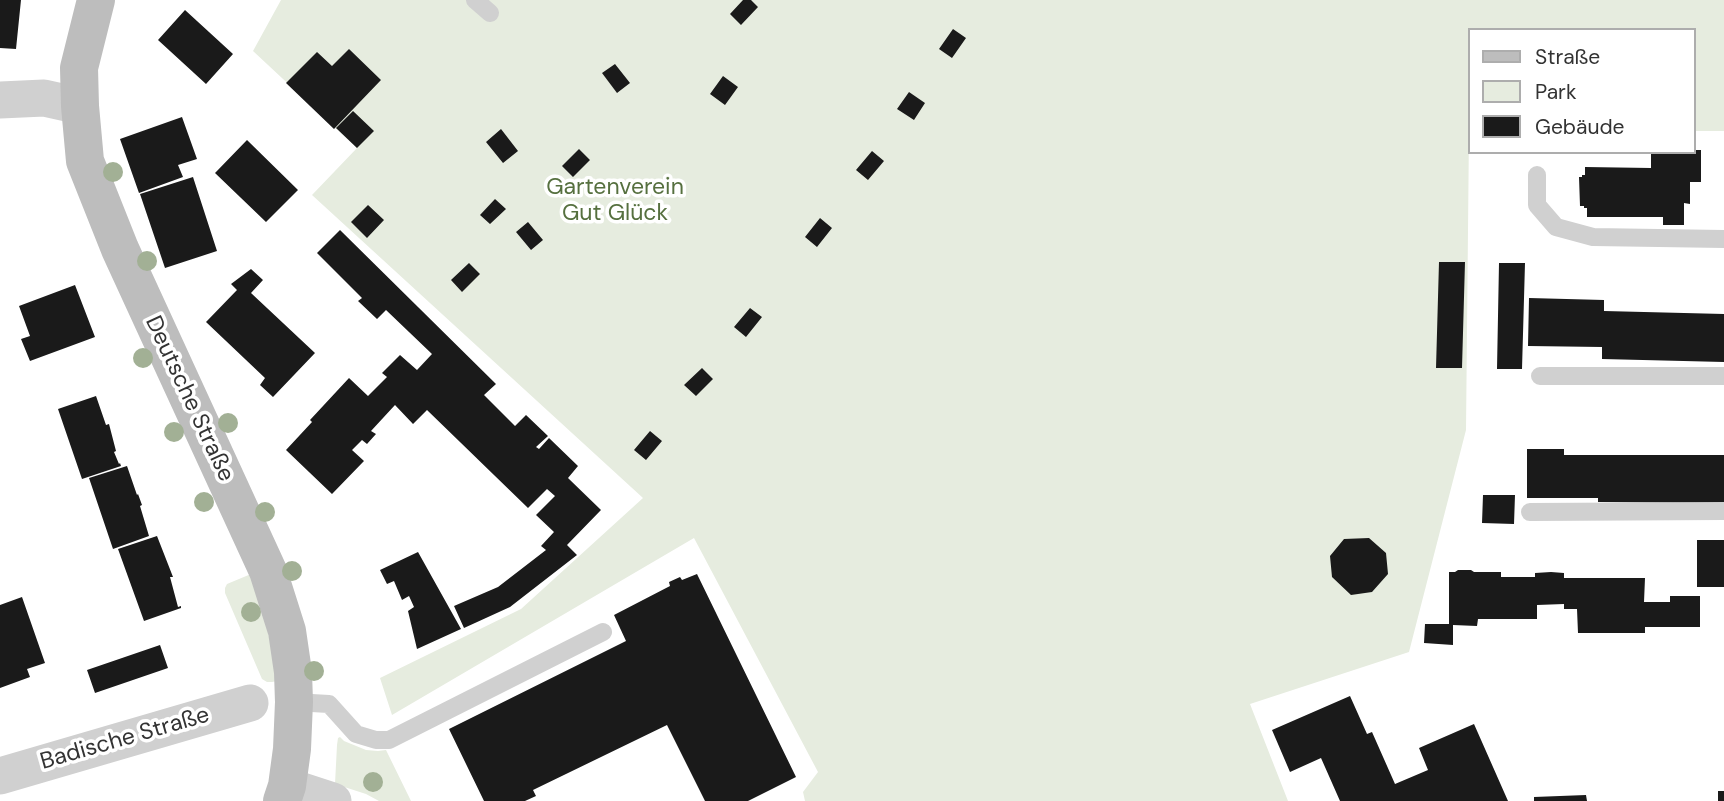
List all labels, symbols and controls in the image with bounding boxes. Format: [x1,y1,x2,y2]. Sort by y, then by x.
legend [1468,28,1696,154]
text: Straße [1535,43,1600,71]
text: Park [1535,78,1576,106]
text: Gebäude [1535,113,1625,141]
park label: Gartenverein Gut Glück [546,174,684,228]
street label: Deutsche Straße [139,312,239,486]
street label: Badische Straße [37,702,213,776]

